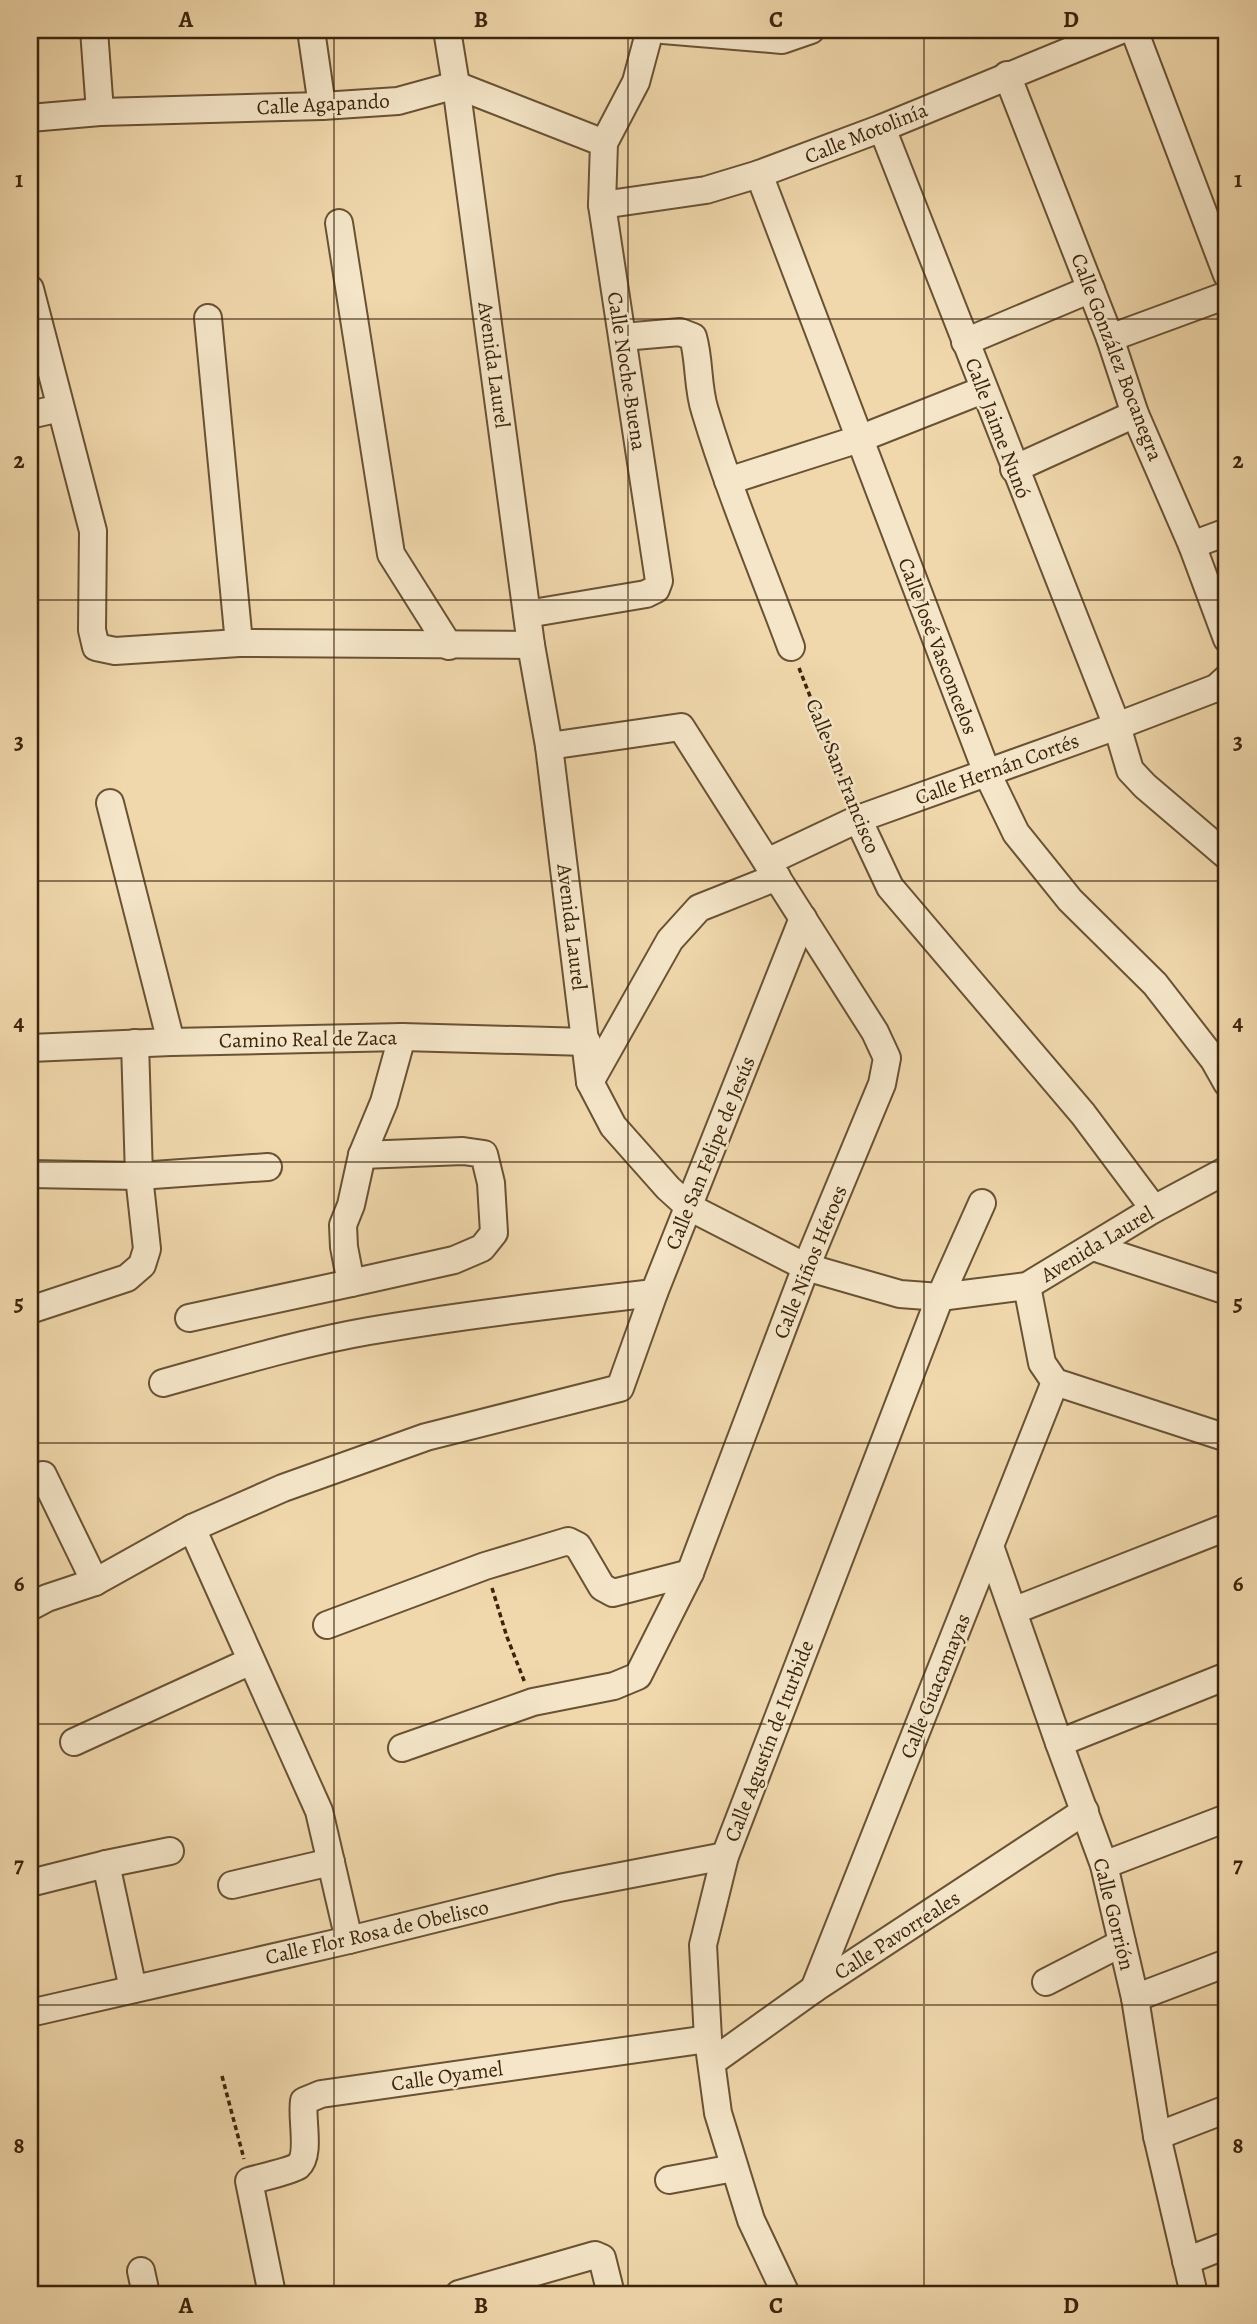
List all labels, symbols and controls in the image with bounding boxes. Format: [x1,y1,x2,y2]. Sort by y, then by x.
text: A [178,4,194,35]
text: B [474,4,488,35]
text: C [769,4,783,35]
text: D [1063,4,1079,35]
street label: Calle Agapando [256,87,390,121]
street label: Calle Motolinía [800,96,932,170]
text: 1 [15,164,23,195]
text: 1 [1234,164,1242,195]
street label: Calle González Bocanegra [1064,249,1170,465]
street label: Calle Noche Buena [601,290,653,452]
street label: Avenida Laurel [471,299,517,430]
street label: Calle Jaime Nunó [958,354,1038,502]
text: 2 [13,445,25,476]
text: 2 [1232,445,1244,476]
street label: Calle José Vasconcelos [891,554,985,738]
street label: Calle San Francisco [799,694,887,858]
text: 3 [14,726,24,757]
street label: Calle Hernán Cortés [911,726,1083,812]
text: 3 [1233,726,1243,757]
street label: Avenida Laurel [550,861,594,992]
text: 4 [14,1007,25,1038]
text: 4 [1233,1007,1244,1038]
street label: Camino Real de Zaca [219,1023,398,1055]
street label: Calle San Felipe de Jesús [658,1052,762,1254]
street label: Calle Niños Héroes [766,1181,854,1343]
street label: Avenida Laurel [1034,1199,1159,1289]
text: 5 [14,1287,24,1318]
text: 5 [1233,1287,1243,1318]
text: 6 [14,1568,25,1599]
text: 6 [1233,1568,1244,1599]
street label: Calle Guacamayas [893,1609,977,1763]
street label: Calle Agustín de Iturbide [718,1636,820,1846]
text: 7 [14,1849,24,1880]
text: 7 [1233,1849,1243,1880]
street label: Calle Gorrión [1087,1855,1141,1973]
street label: Calle Pavorreales [829,1884,965,1986]
street label: Calle Flor Rosa de Obelisco [263,1893,491,1971]
street label: Calle Oyamel [389,2054,505,2098]
text: 8 [13,2130,25,2161]
text: 8 [1232,2130,1244,2161]
text: A [178,2290,194,2321]
text: B [474,2290,488,2321]
text: C [769,2290,783,2321]
text: D [1063,2290,1079,2321]

